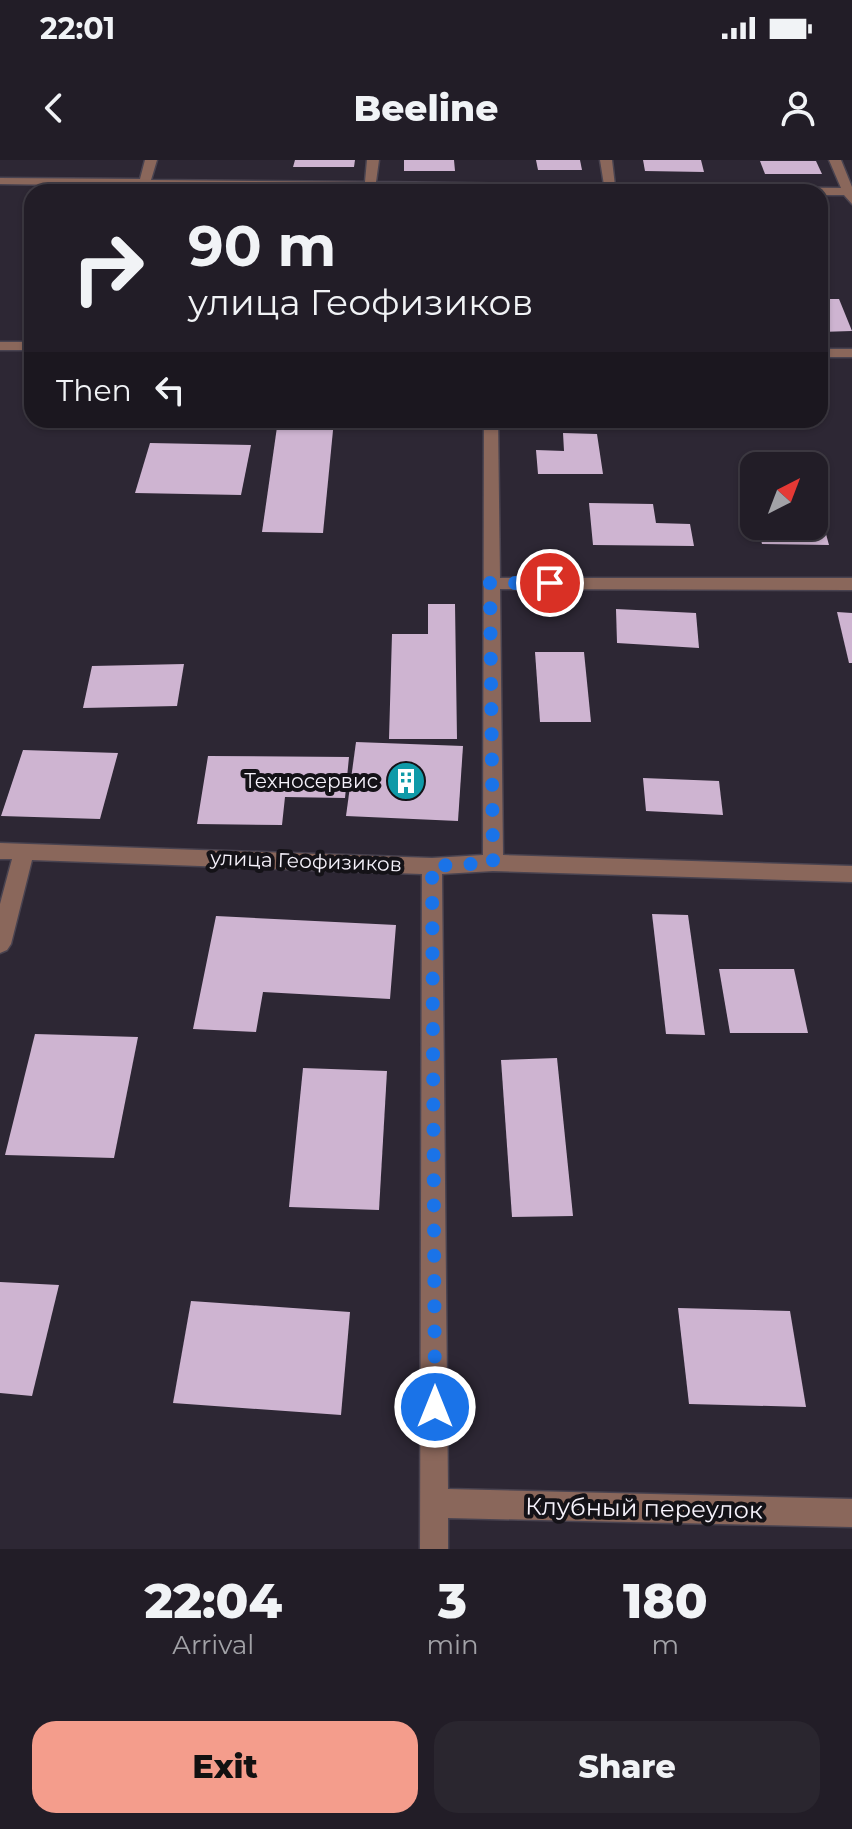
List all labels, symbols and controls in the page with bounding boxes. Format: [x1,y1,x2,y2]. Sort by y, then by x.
text: 22:01 [40,10,115,47]
icon: back [32,86,76,130]
text: Beeline [354,86,498,130]
icon: person [776,86,820,130]
text: 90 m [188,212,336,280]
icon: right [56,216,160,320]
text: улица Геофизиков [188,280,533,324]
icon: left [148,368,192,412]
text: Then [56,372,132,409]
north arrow [740,452,828,540]
map controls [740,452,828,540]
pin [516,549,584,617]
icon: arrive [528,561,572,605]
building icon: Техносервис [385,760,427,802]
place label: Техносервис [244,769,378,793]
street label: улица Геофизиков [209,846,402,876]
position arrow [393,1365,477,1449]
street label: Клубный переулок [525,1491,763,1525]
text: 22:04 [144,1572,282,1630]
text: 3 [438,1572,467,1630]
text: 180 [623,1572,708,1630]
text: Arrival [172,1629,254,1661]
text: min [426,1629,479,1661]
text: m [652,1629,679,1661]
button: Exit [32,1721,418,1813]
button: Share [434,1721,820,1813]

